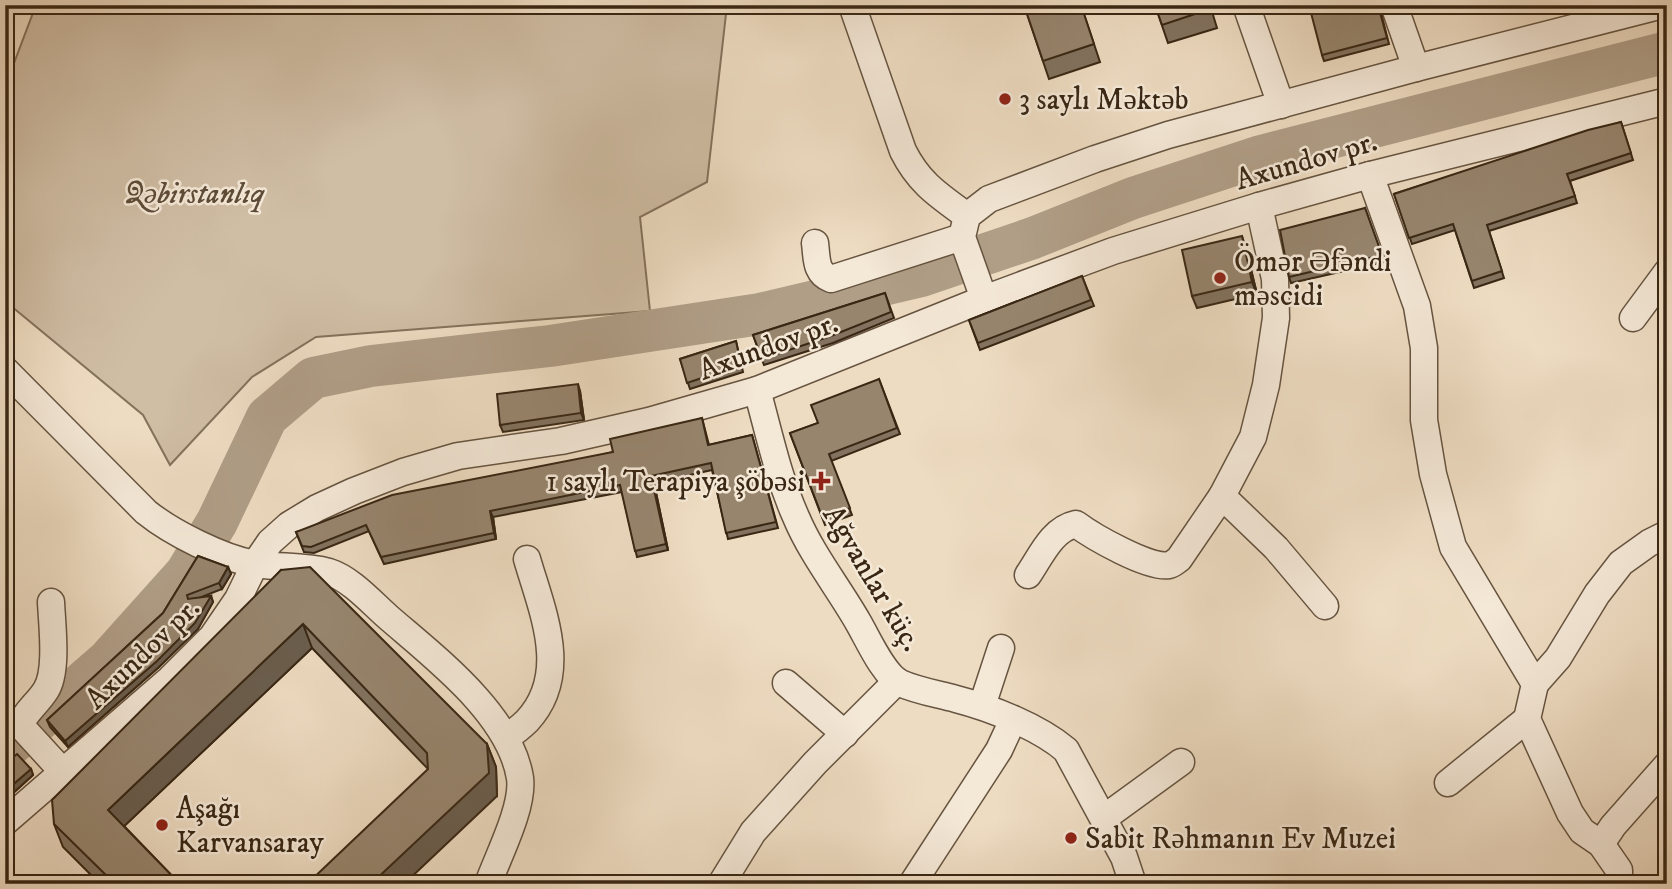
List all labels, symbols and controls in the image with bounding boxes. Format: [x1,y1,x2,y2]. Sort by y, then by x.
place label: 3 saylı Məktəb [1019,82,1189,119]
marker: 3 saylı Məktəb [997,91,1013,107]
street label: Axundov pr. [1231,124,1382,199]
park label: Qəbirstanlıq [124,176,265,213]
place label: Ömər Əfəndi məscidi [1234,243,1392,315]
marker: Ömər Əfəndi məscidi [1212,270,1228,286]
street label: Axundov pr. [694,305,843,390]
place label: 1 saylı Terapiya şöbəsi [546,464,805,501]
marker: 1 saylı Terapiya şöbəsi [811,471,831,491]
street label: Ağvanlar küç. [814,499,930,659]
street label: Axundov pr. [78,590,208,718]
place label: Aşağı Karvansaray [176,791,325,862]
marker: Aşağı Karvansaray [154,817,170,833]
place label: Sabit Rəhmanın Ev Muzei [1085,821,1396,858]
marker: Sabit Rəhmanın Ev Muzei [1063,830,1079,846]

